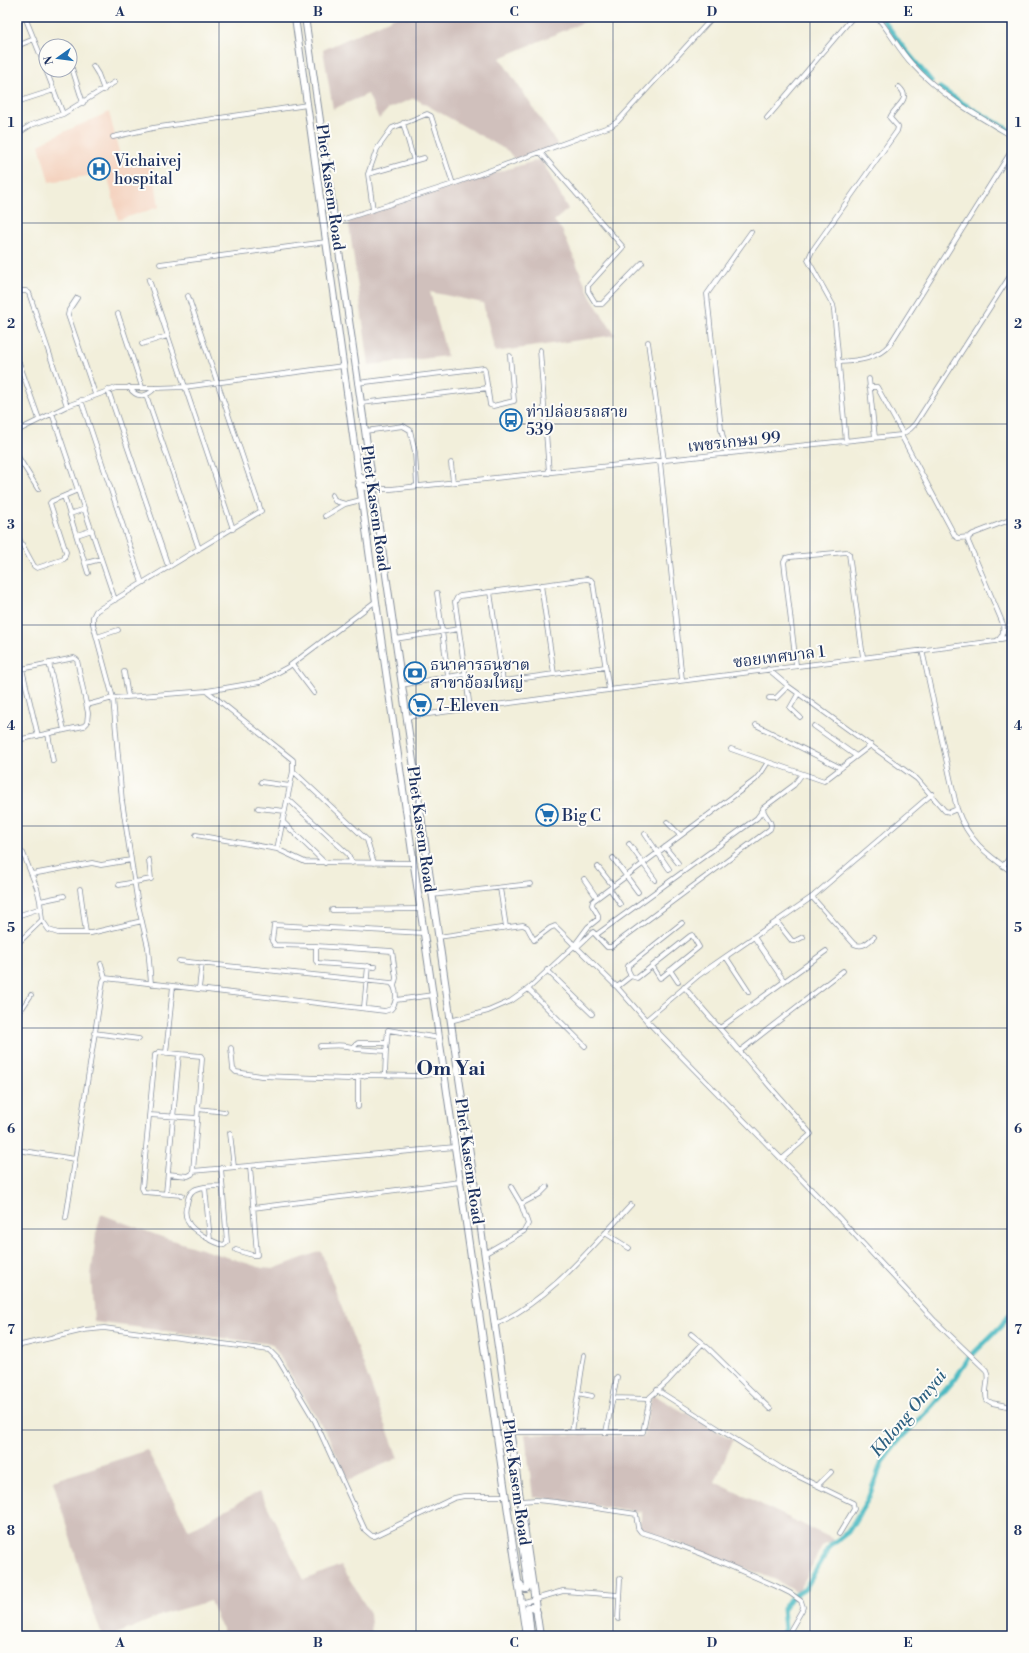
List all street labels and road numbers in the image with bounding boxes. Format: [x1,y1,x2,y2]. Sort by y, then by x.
street label: Phet Kasem Road [311,123,349,252]
street label: เพชรเกษม 99 [686,427,782,457]
street label: Phet Kasem Road [356,444,394,573]
street label: ซอยเทศบาล 1 [732,641,826,673]
street label: Phet Kasem Road [402,765,440,894]
street label: Phet Kasem Road [450,1097,488,1226]
street label: Phet Kasem Road [497,1418,535,1547]

